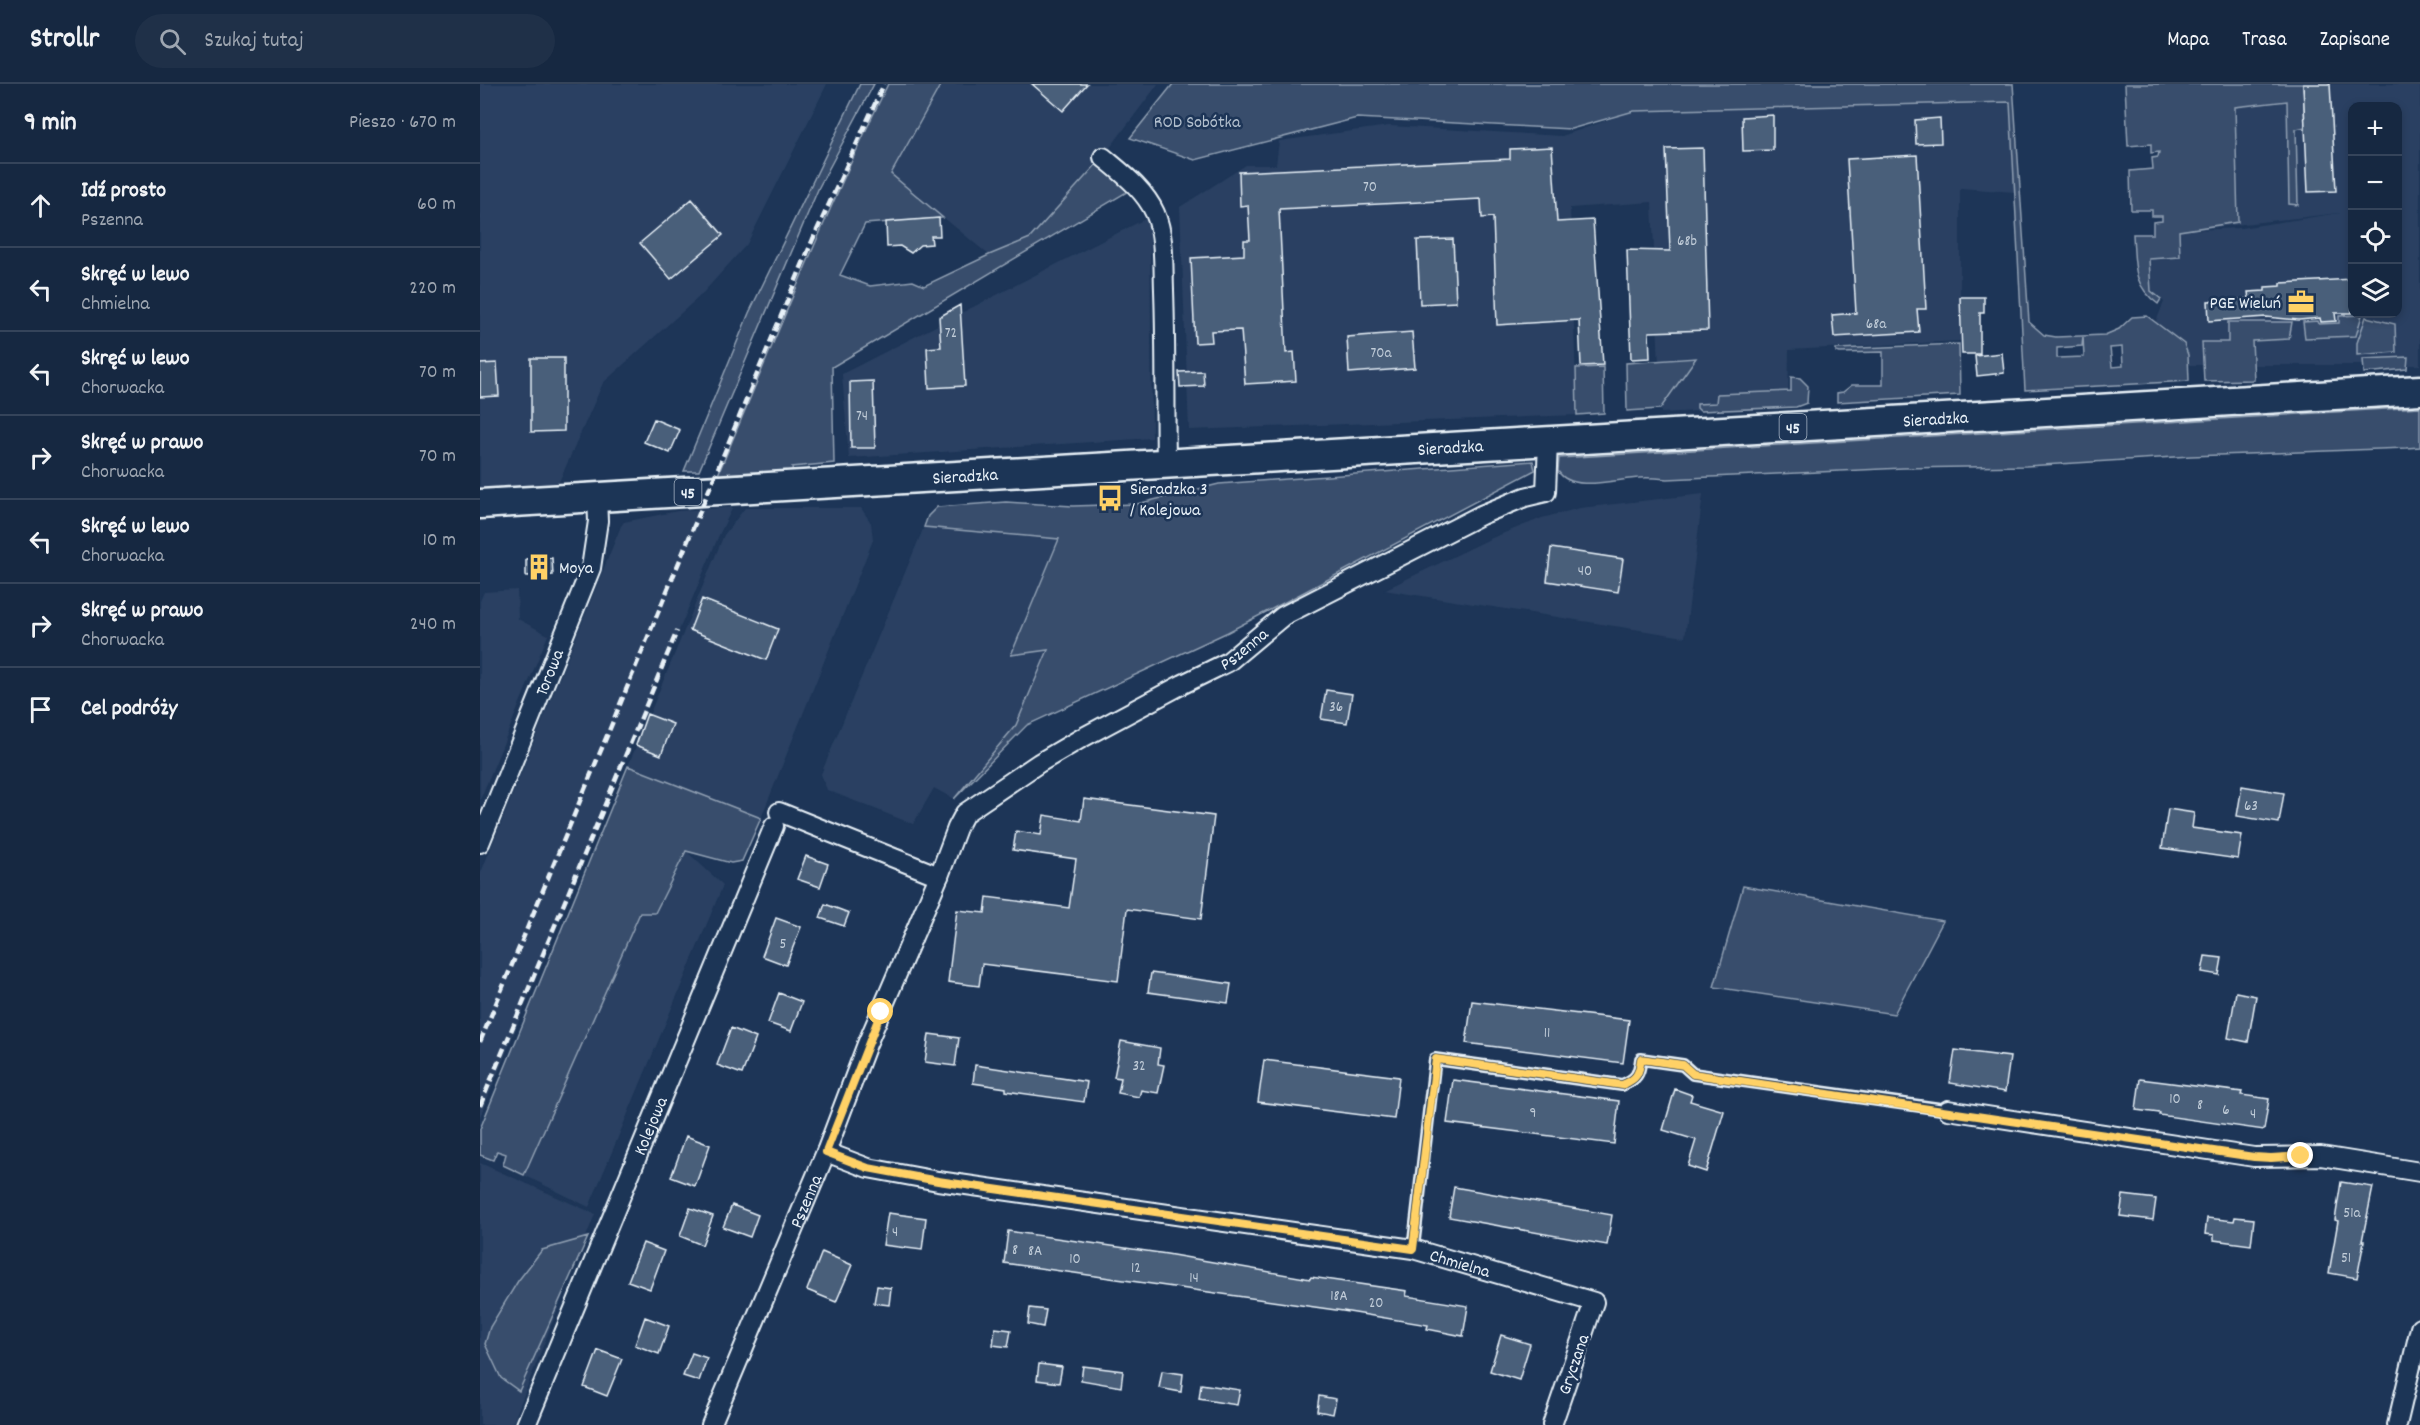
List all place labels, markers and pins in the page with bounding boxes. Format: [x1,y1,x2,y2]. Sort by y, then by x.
office icon: PGE Wieluń [2286,287,2316,317]
place label: PGE Wieluń [2210,292,2281,317]
place label: Sieradzka 3 / Kolejowa [1130,478,1208,524]
bus stop icon: Sieradzka 3 / Kolejowa [1095,483,1125,513]
building icon: Moya [524,552,554,582]
place label: Moya [559,557,594,582]

